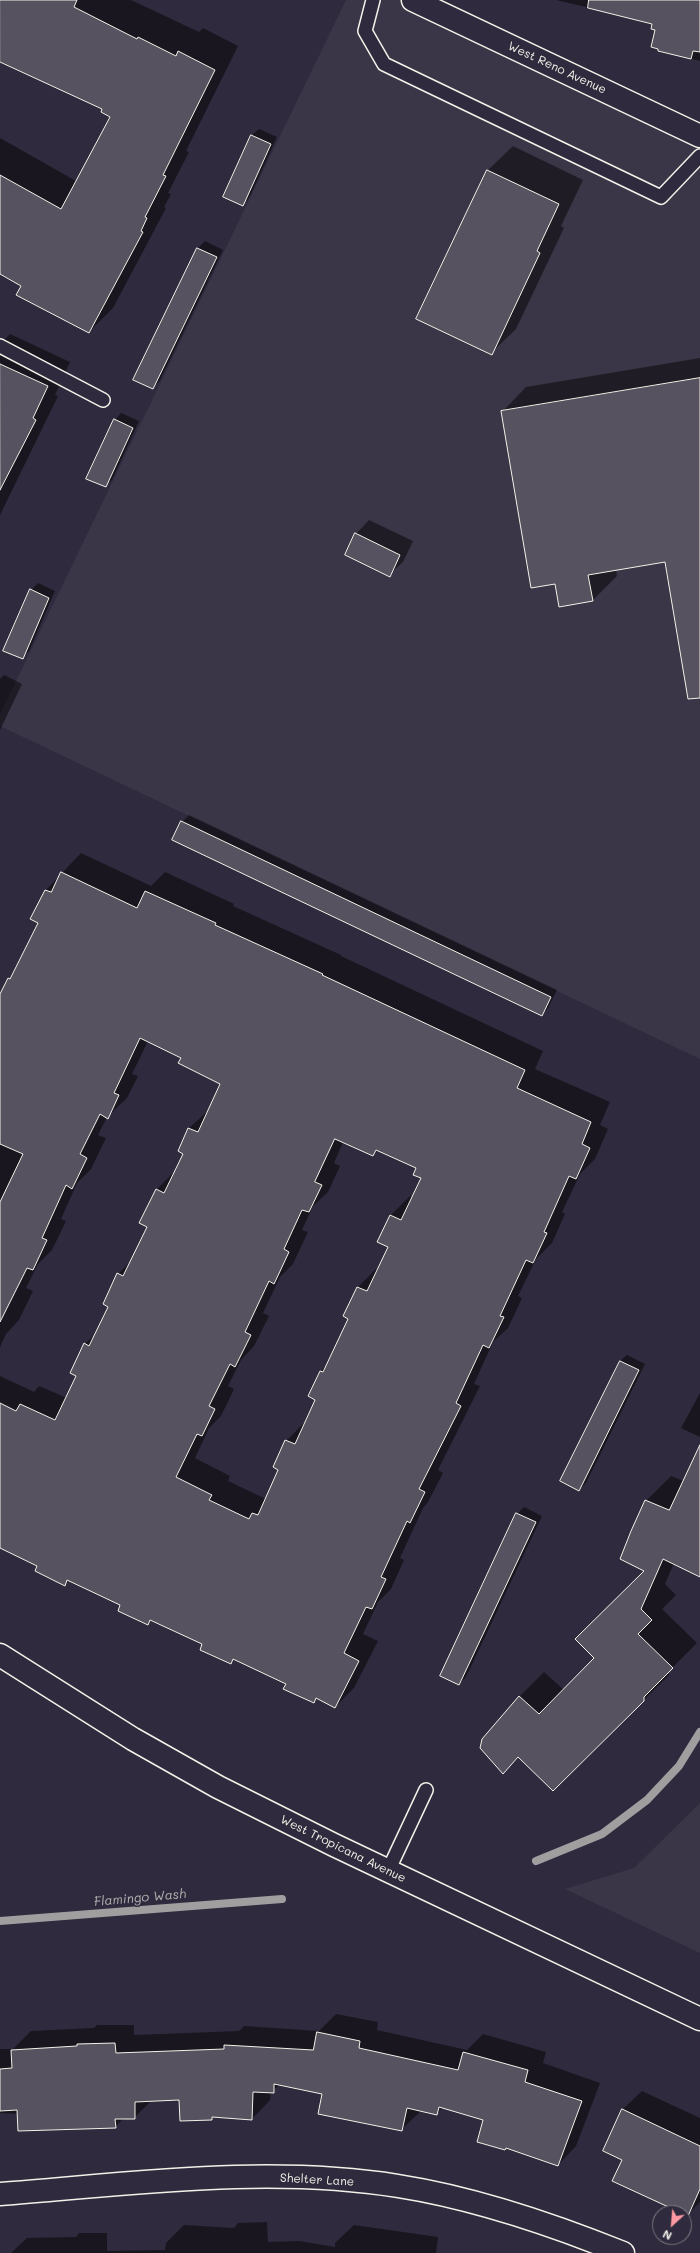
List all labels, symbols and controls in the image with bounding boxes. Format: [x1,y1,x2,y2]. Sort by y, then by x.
street label: West Reno Avenue [505,39,609,97]
street label: West Tropicana Avenue [278,1812,408,1886]
water label: Flamingo Wash [93,1886,187,1910]
street label: Shelter Lane [279,2171,355,2189]
north arrow [652,2205,692,2245]
text: N [660,2227,674,2244]

